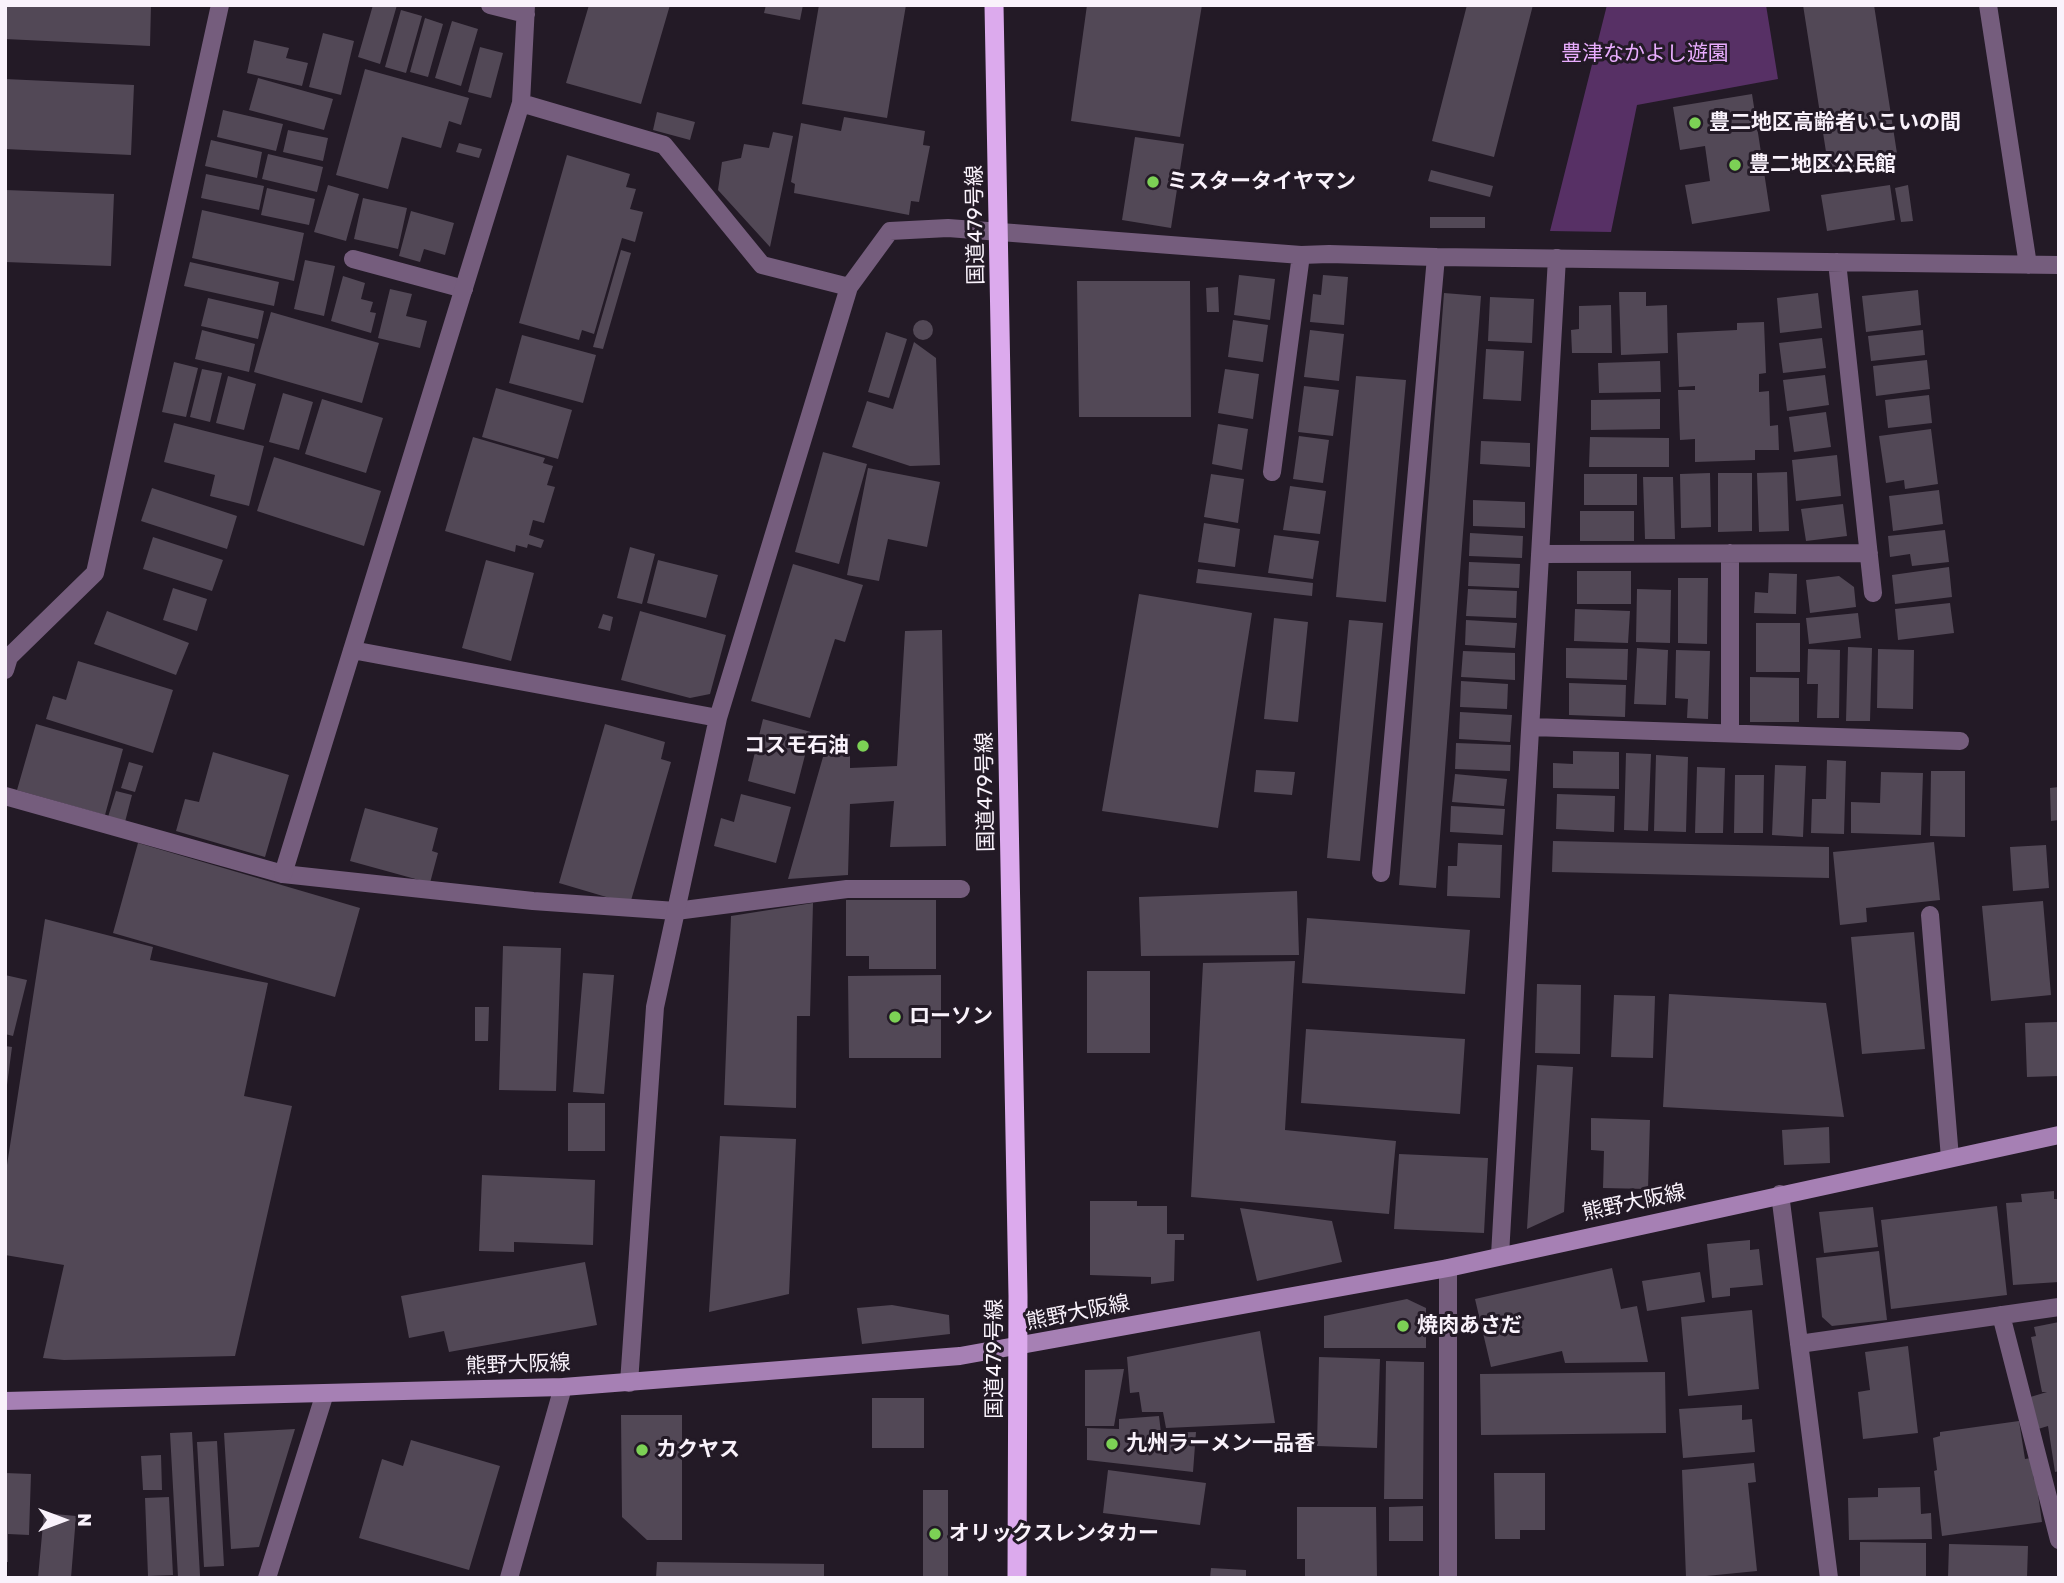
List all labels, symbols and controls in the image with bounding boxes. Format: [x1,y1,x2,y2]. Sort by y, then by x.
park label: 豊津なかよし遊園 [1561,41,1729,67]
place label: 豊二地区高齢者いこいの間 [1709,110,1961,136]
marker: 豊二地区高齢者いこいの間 [1687,115,1703,131]
place label: 豊二地区公民館 [1749,152,1896,178]
marker: 豊二地区公民館 [1727,157,1743,173]
street label: 国道479号線 [962,165,990,285]
place label: ミスタータイヤマン [1167,169,1356,195]
marker: ミスタータイヤマン [1145,174,1161,190]
street label: 国道479号線 [972,732,1000,852]
place label: コスモ石油 [744,733,849,759]
marker: コスモ石油 [855,738,871,754]
place label: ローソン [909,1004,993,1030]
marker: ローソン [887,1009,903,1025]
street label: 熊野大阪線 [1580,1180,1688,1226]
street label: 熊野大阪線 [1024,1291,1132,1335]
street label: 国道479号線 [982,1299,1008,1419]
place label: 焼肉あさだ [1417,1313,1522,1339]
marker: 焼肉あさだ [1395,1318,1411,1334]
street label: 熊野大阪線 [465,1351,571,1379]
place label: 九州ラーメン一品香 [1126,1431,1315,1457]
marker: 九州ラーメン一品香 [1104,1436,1120,1452]
place label: カクヤス [656,1437,740,1463]
marker: カクヤス [634,1442,650,1458]
north arrow [28,1485,98,1555]
text: N [73,1513,96,1527]
place label: オリックスレンタカー [949,1521,1159,1547]
marker: オリックスレンタカー [927,1526,943,1542]

